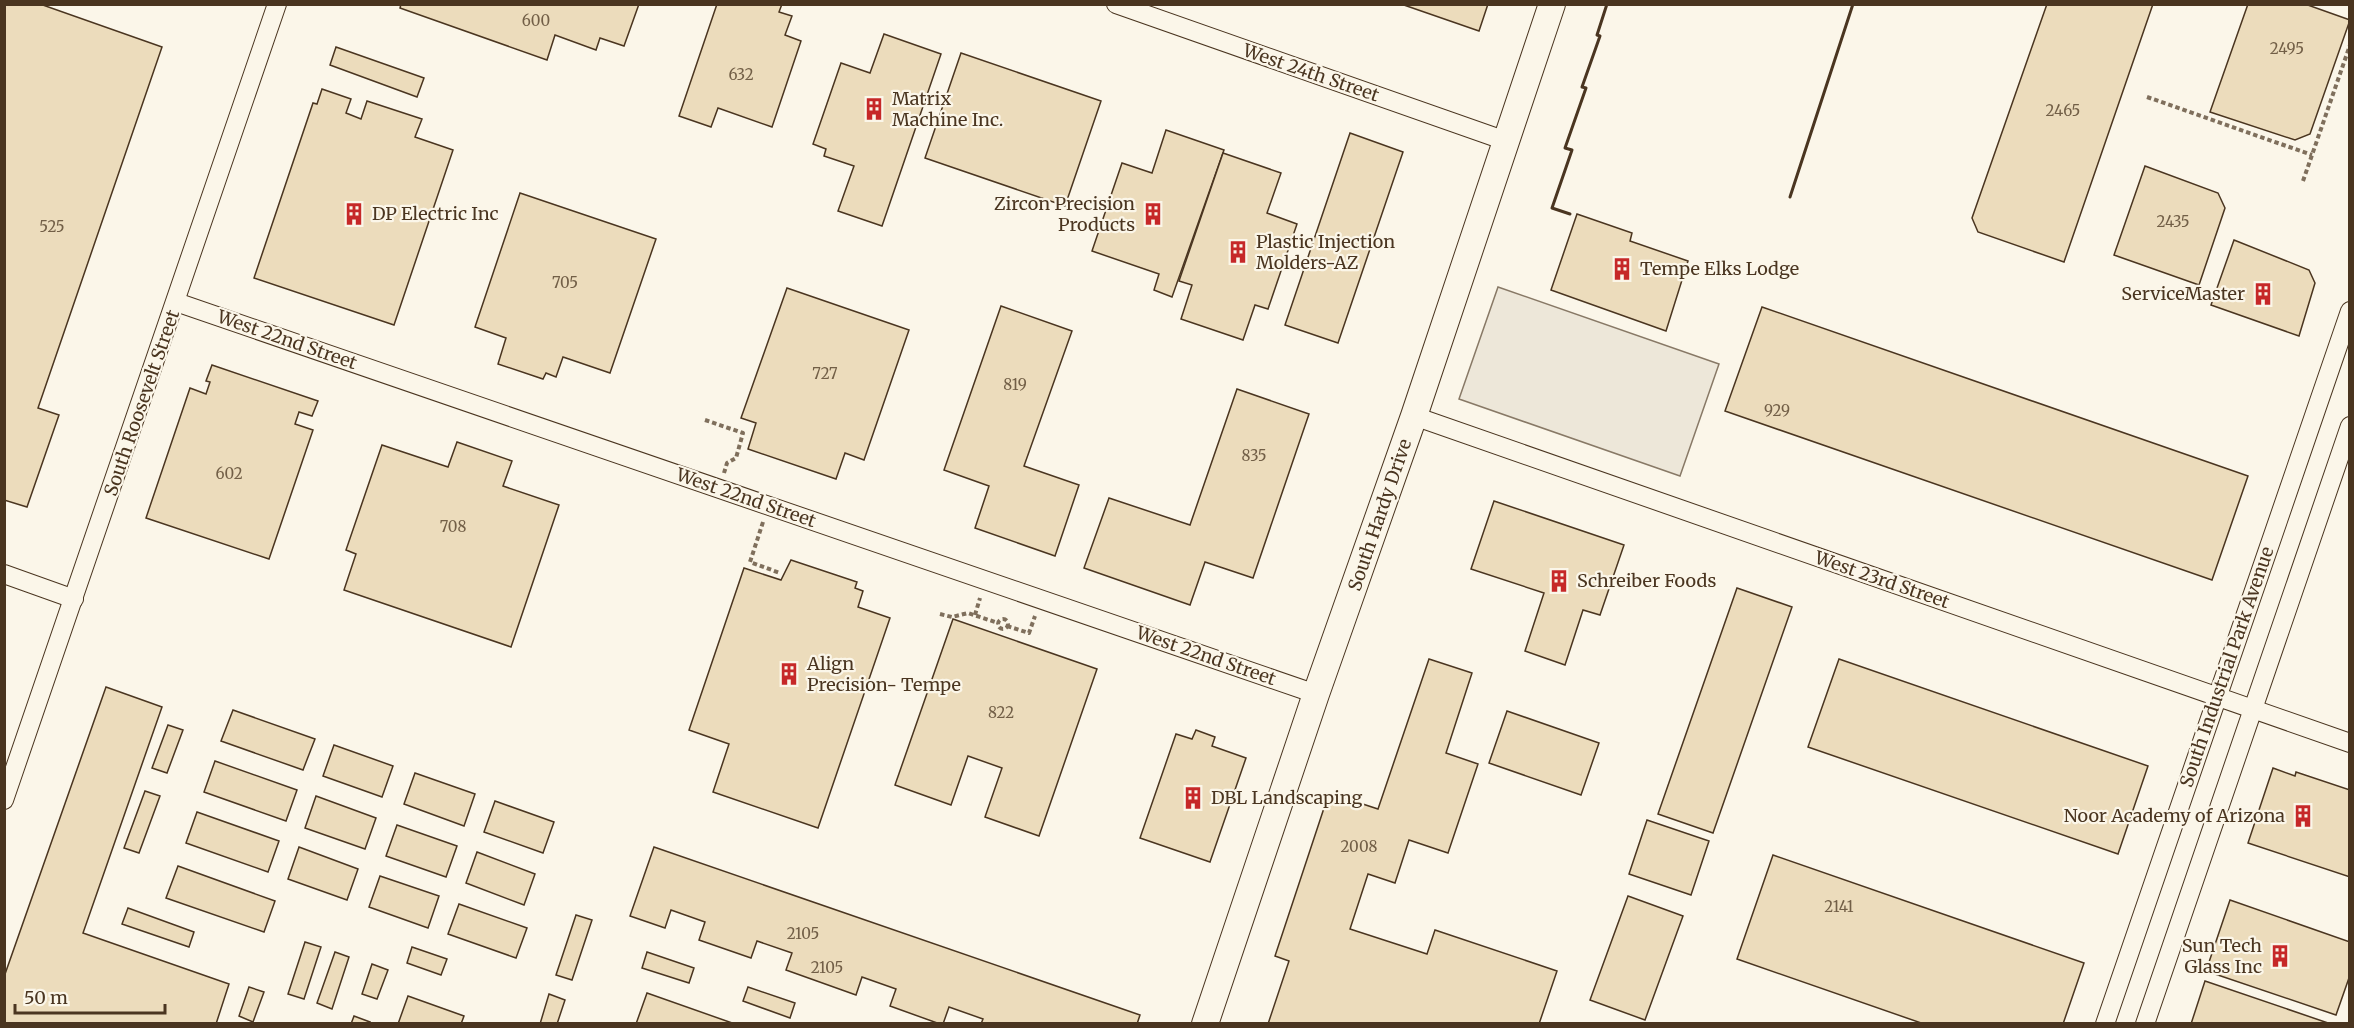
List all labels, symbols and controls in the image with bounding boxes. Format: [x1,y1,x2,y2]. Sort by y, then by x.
house number: 600 [522,11,550,30]
street label: West 24th Street [1239,38,1382,107]
house number: 2495 [2270,39,2304,58]
house number: 632 [728,65,754,84]
place label: Matrix Machine Inc. [892,87,1003,131]
building icon: Matrix Machine Inc. [861,96,887,122]
house number: 2465 [2046,101,2080,120]
place label: Zircon Precision Products [994,192,1135,236]
building icon: DP Electric Inc [341,201,367,227]
building icon: Zircon Precision Products [1140,201,1166,227]
place label: DP Electric Inc [372,202,499,225]
house number: 2435 [2157,212,2189,231]
house number: 525 [39,217,65,236]
place label: Plastic Injection Molders-AZ [1256,230,1395,274]
building icon: Plastic Injection Molders-AZ [1225,239,1251,265]
building icon: Tempe Elks Lodge [1609,256,1635,282]
place label: Tempe Elks Lodge [1640,257,1799,280]
house number: 705 [552,273,578,292]
building icon: ServiceMaster [2250,281,2276,307]
place label: ServiceMaster [2121,282,2245,305]
street label: West 22nd Street [213,305,360,374]
street label: South Roosevelt Street [99,307,184,499]
house number: 727 [812,364,838,383]
house number: 819 [1003,375,1027,394]
house number: 929 [1764,401,1790,420]
street label: South Hardy Drive [1343,436,1416,594]
house number: 835 [1242,446,1266,465]
street label: West 22nd Street [672,463,819,532]
house number: 602 [215,464,243,483]
house number: 708 [440,517,466,536]
street label: South Industrial Park Avenue [2174,544,2279,790]
street label: West 23rd Street [1811,545,1953,613]
building icon: Schreiber Foods [1546,568,1572,594]
place label: Schreiber Foods [1577,569,1716,592]
street label: West 22nd Street [1132,621,1279,690]
place label: Align Precision- Tempe [806,652,961,696]
building icon: Align Precision- Tempe [776,661,802,687]
house number: 822 [988,703,1014,722]
building icon: DBL Landscaping [1180,785,1206,811]
place label: DBL Landscaping [1211,786,1363,809]
building icon: Noor Academy of Arizona [2290,803,2316,829]
place label: Noor Academy of Arizona [2064,804,2285,827]
house number: 2008 [1341,837,1378,856]
house number: 2141 [1824,897,1854,916]
house number: 2105 [787,924,819,943]
place label: Sun Tech Glass Inc [2182,934,2262,978]
building icon: Sun Tech Glass Inc [2267,943,2293,969]
house number: 2105 [811,958,843,977]
scale bar [15,977,165,1015]
text: 50 m [24,986,68,1009]

